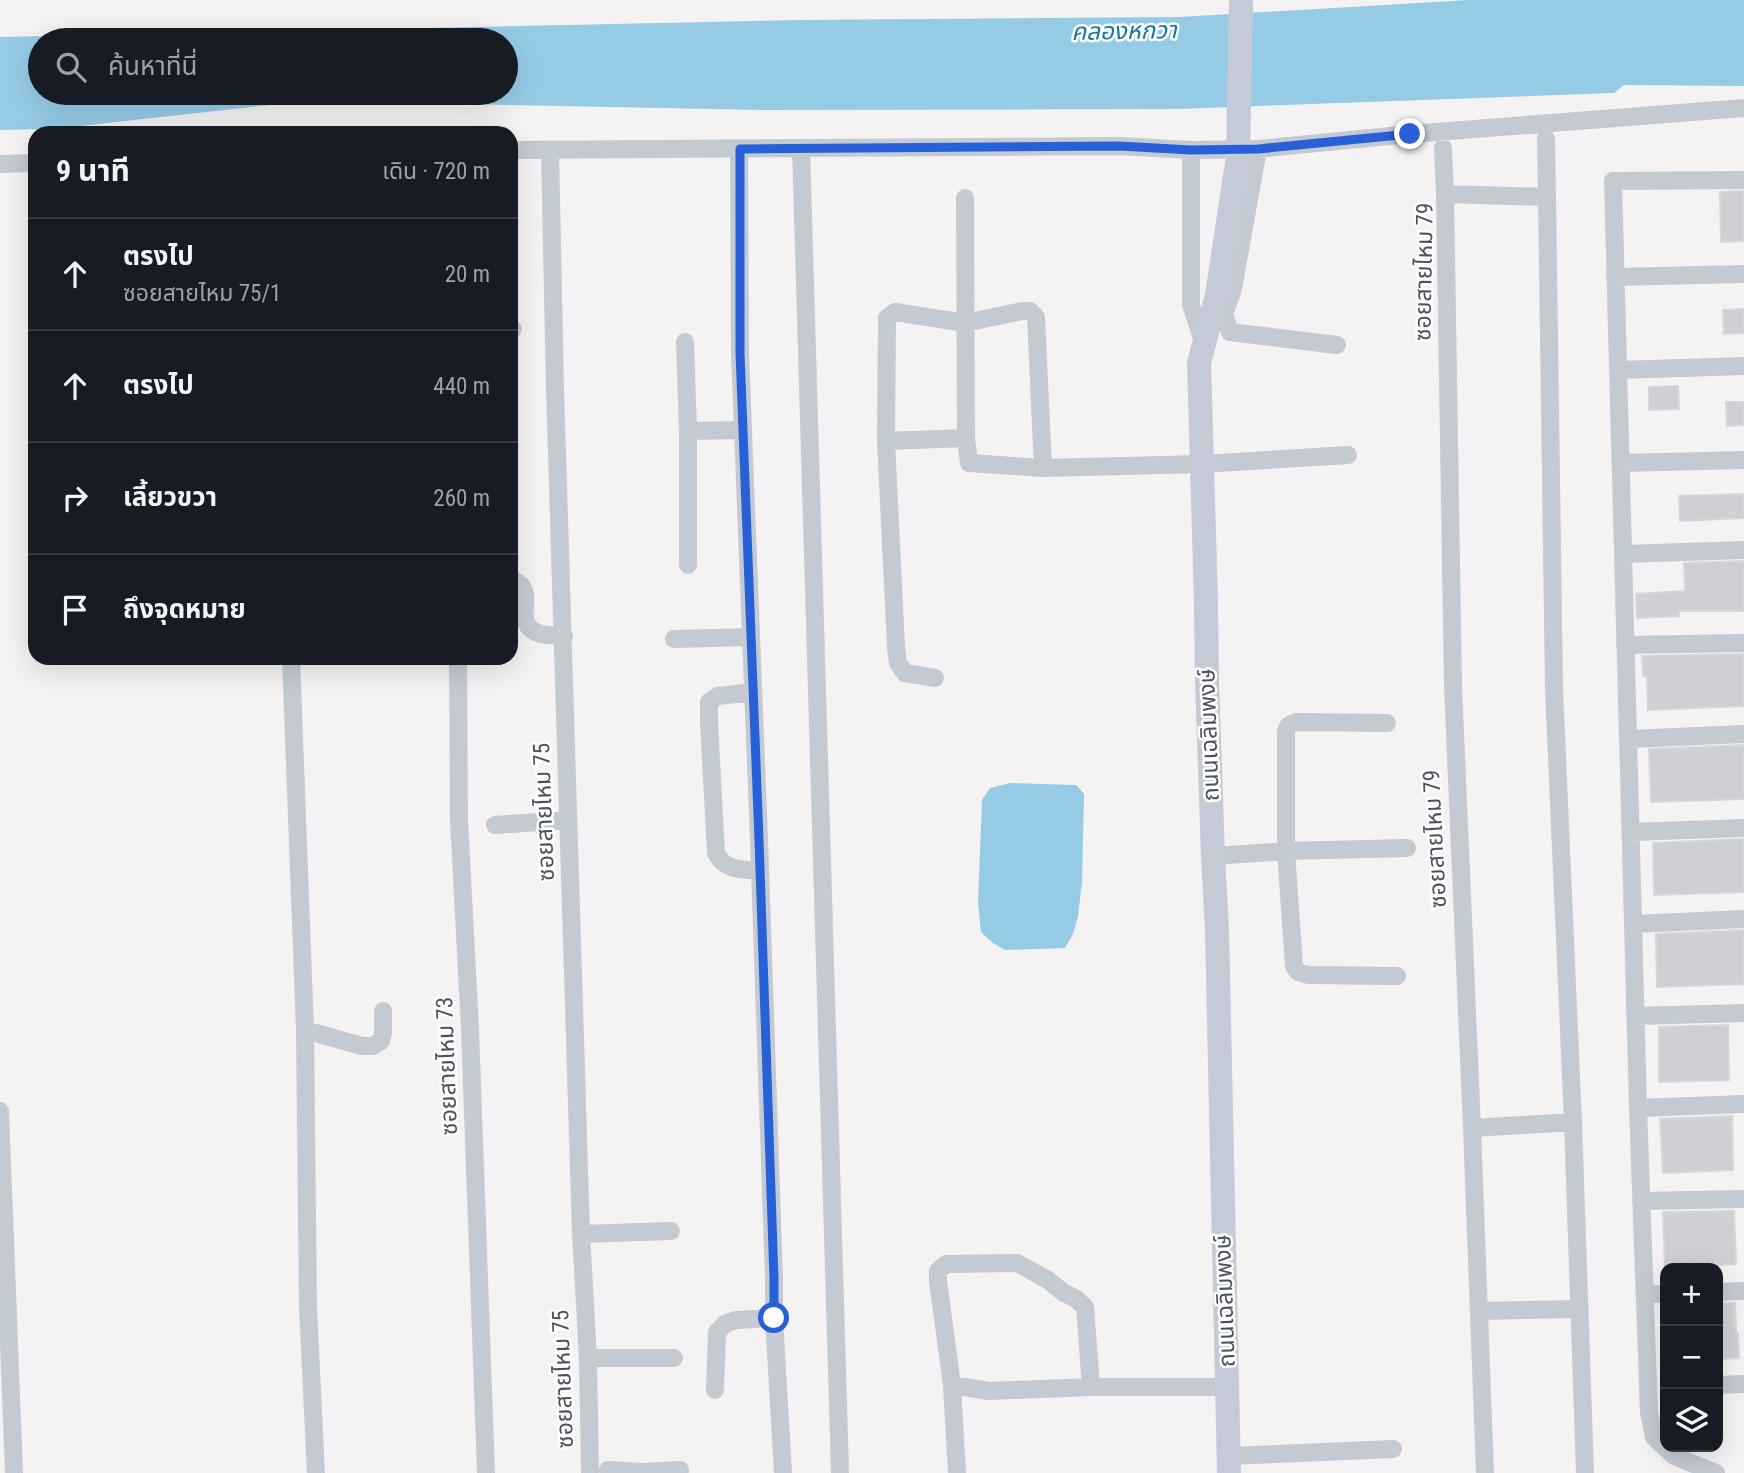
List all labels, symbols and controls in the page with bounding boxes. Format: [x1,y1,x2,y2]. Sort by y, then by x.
water label: คลองหกวา [1071,16,1178,46]
search box [28,28,518,105]
icon: search [52,48,90,86]
text: ค้นหาที่นี่ [108,51,198,81]
route end [1394,118,1425,149]
text: 9 นาที [56,153,130,188]
text: เดิน · 720 m [382,158,490,185]
street label: ซอยสายไหม 79 [1409,203,1439,341]
text: ตรงไป [123,241,194,271]
icon: ahead [56,255,94,293]
text: 20 m [445,261,490,288]
text: ซอยสายไหม 75/1 [123,280,281,307]
icon: ahead [56,367,94,405]
text: ตรงไป [123,370,194,400]
text: 440 m [433,373,490,400]
icon: right [56,479,94,517]
text: เลี้ยวขวา [123,482,217,512]
text: 260 m [433,485,490,512]
icon: arrive [56,591,94,629]
text: ถึงจุดหมาย [123,594,246,624]
street label: ถนนเฉลิมพงษ์ [1193,668,1225,802]
street label: ซอยสายไหม 75 [528,742,560,882]
street label: ซอยสายไหม 79 [1418,769,1452,909]
street label: ซอยสายไหม 73 [431,996,463,1136]
street label: ถนนเฉลิมพงษ์ [1209,1234,1241,1368]
map controls [1660,1263,1723,1452]
button: + [1660,1263,1723,1326]
route start [758,1302,789,1333]
street label: ซอยสายไหม 75 [547,1309,579,1449]
button: − [1660,1326,1723,1389]
button: layers [1660,1389,1723,1452]

